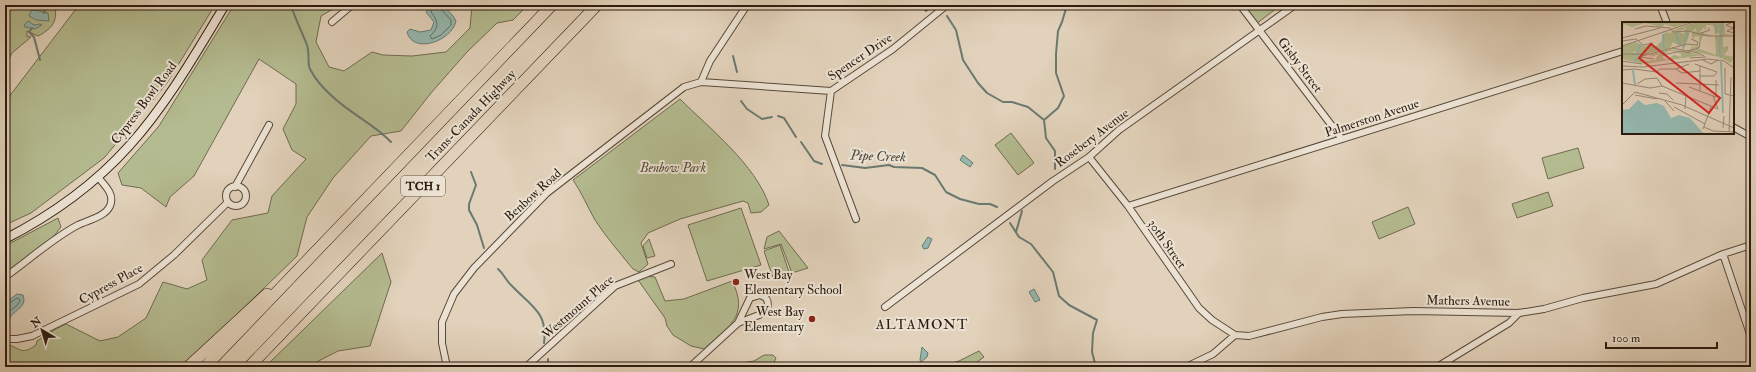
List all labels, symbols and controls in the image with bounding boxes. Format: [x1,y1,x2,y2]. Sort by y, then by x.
inset map [1622,22,1734,134]
street label: Spencer Drive [825,29,896,85]
street label: Gisby Street [1273,34,1326,96]
street label: Cypress Bowl Road [108,58,181,148]
street label: Trans-Canada Highway [423,66,520,166]
street label: Palmerston Avenue [1323,95,1422,141]
street label: Rosebery Avenue [1052,105,1133,172]
water label: Pipe Creek [849,146,906,165]
park label: Benbow Park [639,160,706,176]
street label: Benbow Road [501,165,565,225]
road number: TCH 1 [401,176,445,196]
street label: 30th Street [1144,216,1190,272]
street label: Cypress Place [76,260,147,309]
place label: West Bay Elementary School [743,267,843,299]
street label: Westmount Place [538,271,618,343]
marker: West Bay Elementary School [731,277,741,287]
street label: Mathers Avenue [1426,292,1511,310]
place label: West Bay Elementary [744,304,804,336]
north arrow [22,310,62,350]
text: N [27,314,45,331]
marker: West Bay Elementary [807,314,817,324]
district label: ALTAMONT [875,316,968,333]
scale bar [1606,324,1717,350]
text: 100 m [1612,331,1641,346]

